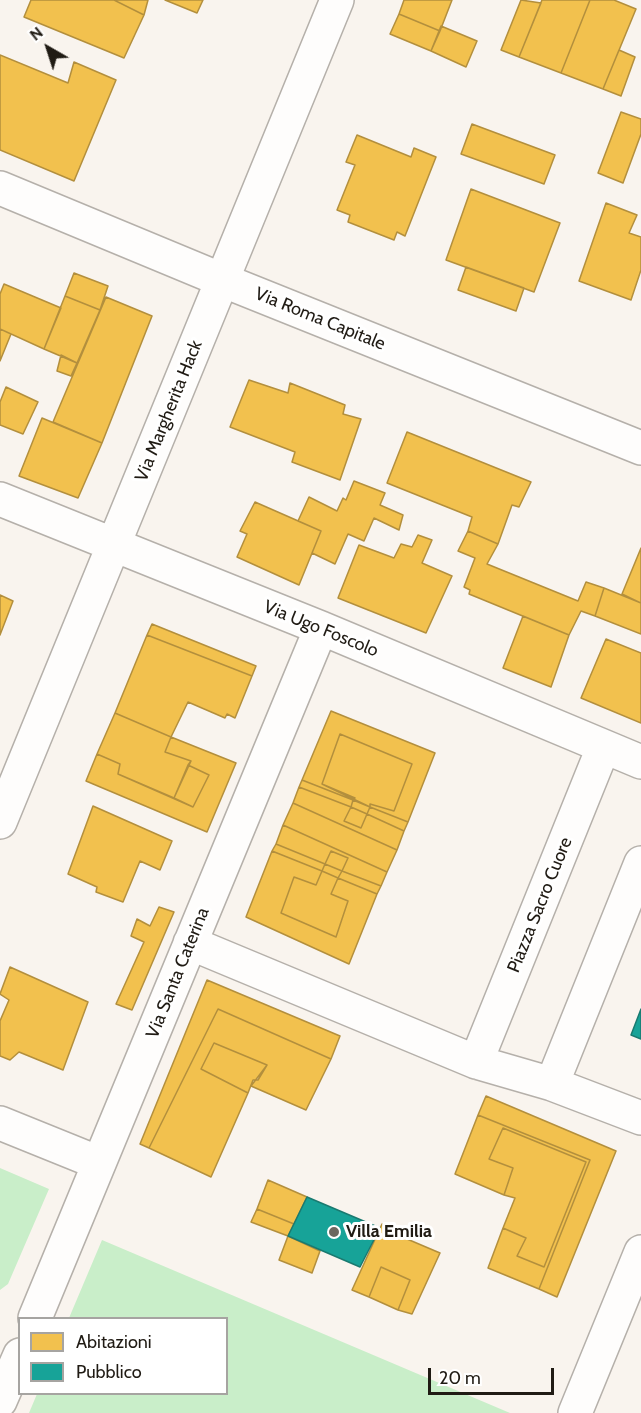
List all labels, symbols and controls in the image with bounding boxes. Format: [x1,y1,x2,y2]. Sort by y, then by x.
north arrow [18,18,78,78]
text: N [26,23,47,45]
street label: Via Roma Capitale [252,283,388,355]
street label: Via Margherita Hack [131,337,207,485]
street label: Via Ugo Foscolo [260,596,382,662]
street label: Piazza Sacro Cuore [503,834,577,976]
street label: Via Santa Caterina [142,904,214,1042]
place label: Villa Emilia [346,1221,432,1243]
marker: Villa Emilia [327,1225,341,1239]
legend [18,1317,228,1395]
text: Abitazioni [76,1331,152,1353]
scale bar [431,1356,557,1394]
text: Pubblico [76,1361,142,1383]
text: 20 m [439,1367,481,1389]

